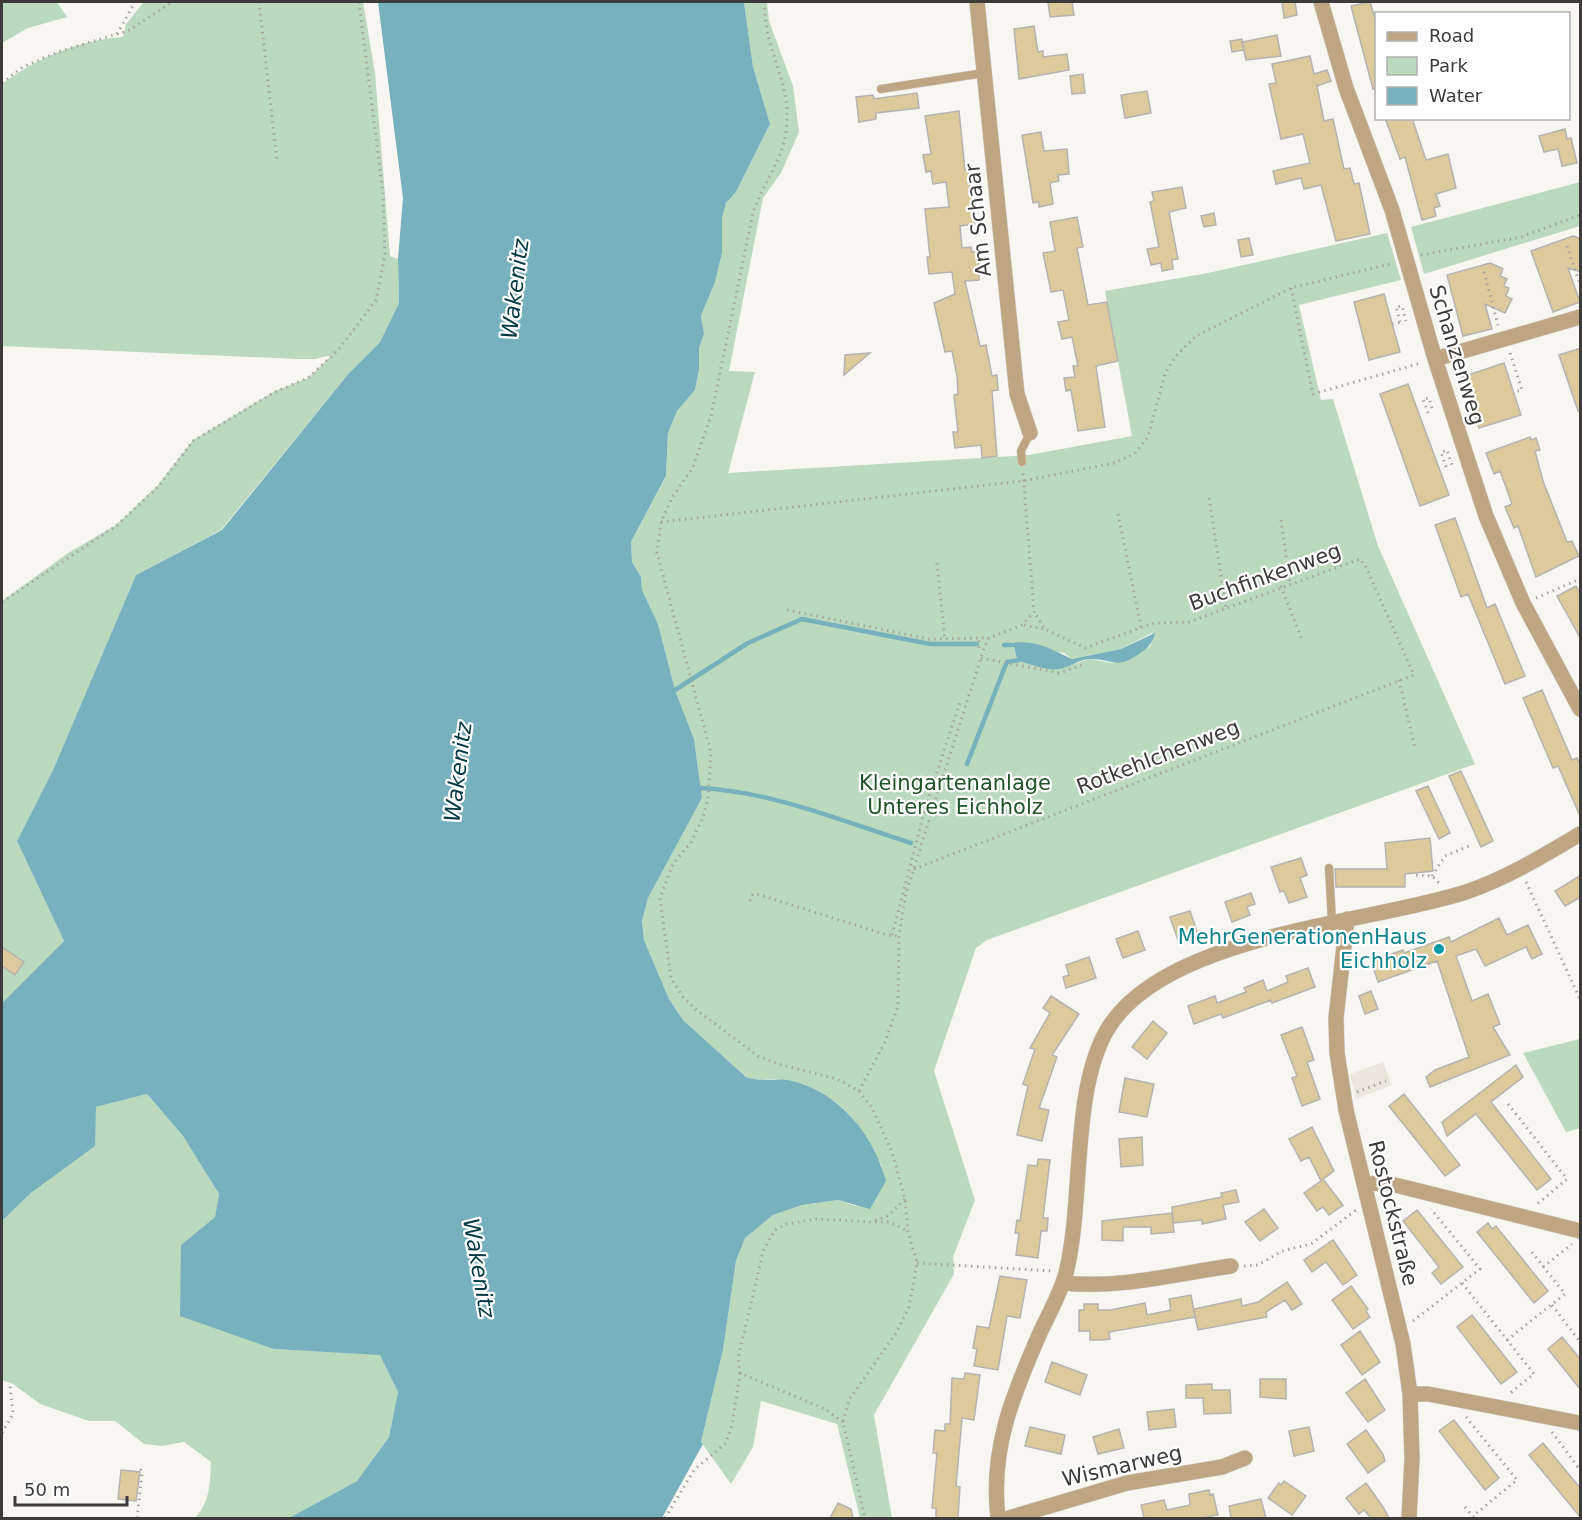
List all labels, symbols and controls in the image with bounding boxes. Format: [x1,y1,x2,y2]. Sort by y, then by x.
legend [1375,12,1570,120]
text: Road [1429,25,1474,46]
text: Park [1429,55,1468,76]
text: Water [1429,85,1483,106]
street label: Am Schaar [960,162,996,278]
water label: Wakenitz [496,237,534,340]
street label: Schanzenweg [1424,282,1490,428]
street label: Buchfinkenweg [1186,538,1344,616]
street label: Rotkehlchenweg [1073,715,1243,799]
water label: Wakenitz [439,720,477,823]
park label: Kleingartenanlage Unteres Eichholz [859,771,1051,819]
place label: MehrGenerationenHaus Eichholz [1178,925,1427,973]
marker: MehrGenerationenHaus Eichholz [1432,942,1446,956]
street label: Rostockstraße [1363,1138,1423,1288]
water label: Wakenitz [458,1216,500,1320]
street label: Wismarweg [1060,1441,1184,1491]
scale bar [15,1469,128,1507]
text: 50 m [24,1479,70,1500]

